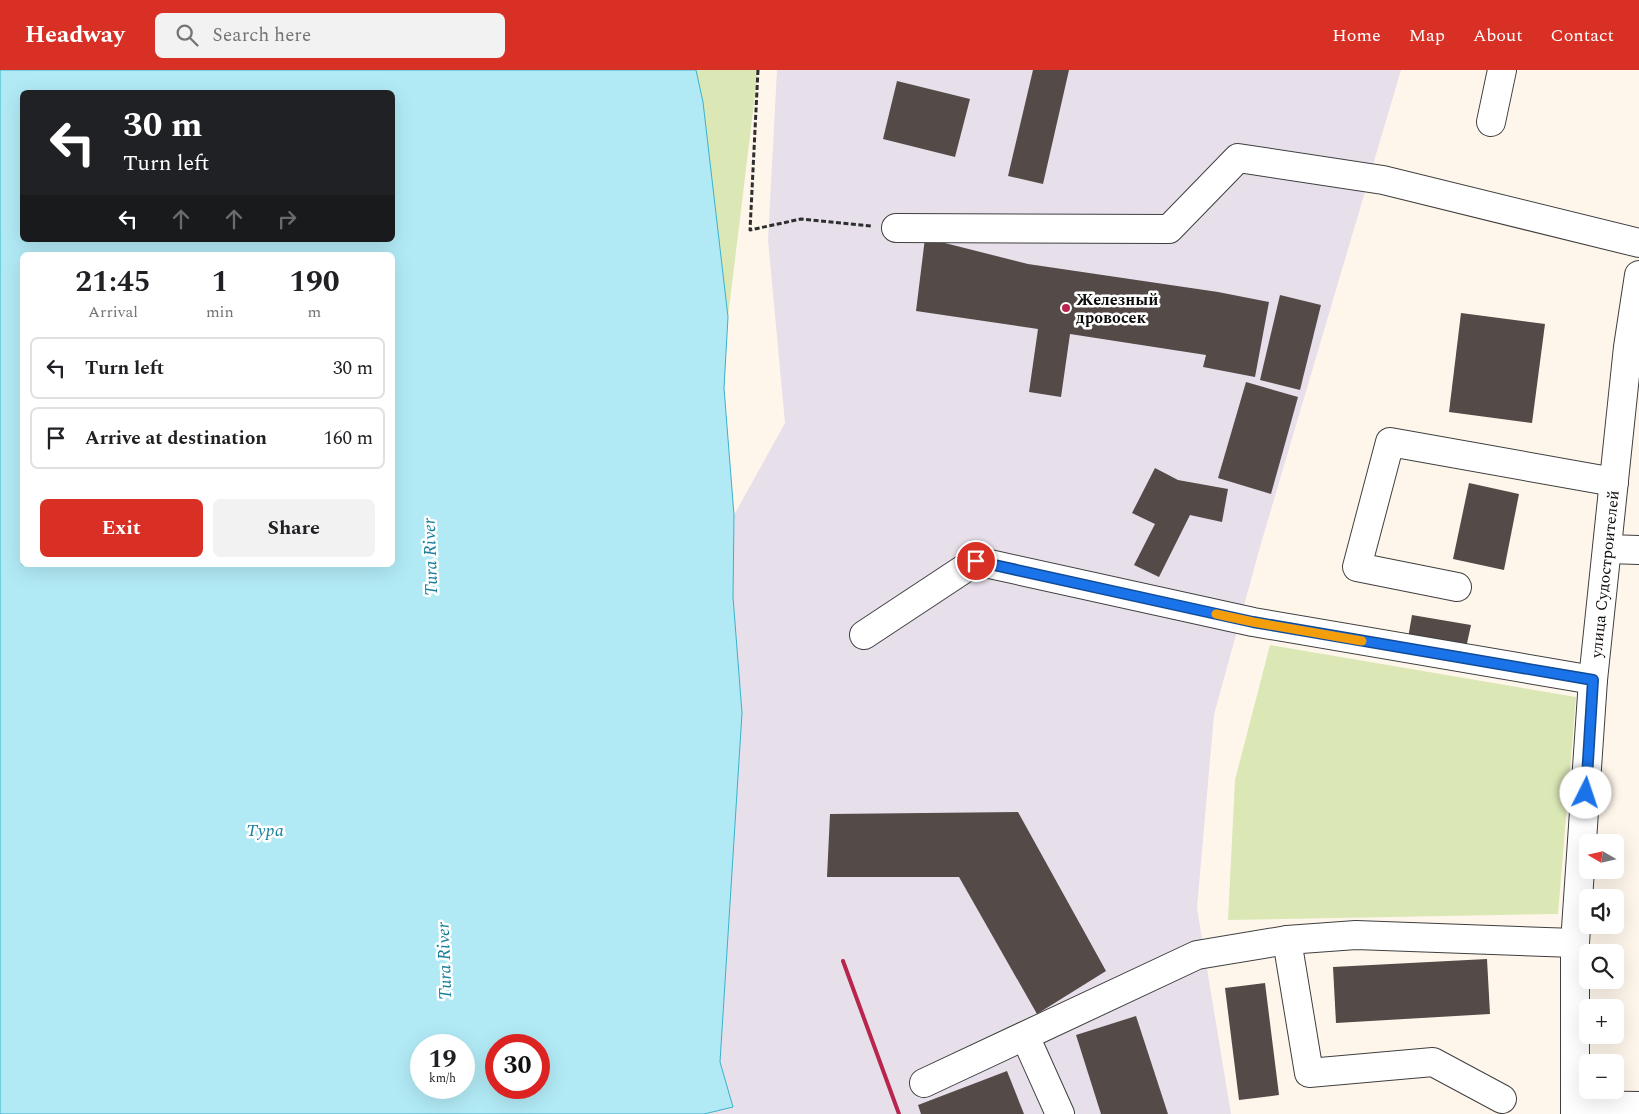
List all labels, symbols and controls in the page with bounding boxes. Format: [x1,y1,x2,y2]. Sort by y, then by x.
search box [155,13,505,58]
text: Headway [25,17,125,53]
icon: search [173,21,201,49]
text: Search here [213,21,311,50]
text: Home [1332,22,1381,49]
text: Map [1409,22,1445,49]
text: About [1473,22,1523,49]
text: Contact [1551,22,1614,49]
text: 30 m [123,99,203,152]
icon: left [40,110,105,175]
text: Turn left [123,147,209,180]
icon: left [114,205,142,233]
icon: ahead [167,205,195,233]
icon: ahead [220,205,248,233]
icon: right [273,205,301,233]
text: 21:45 [75,259,151,305]
text: 1 [211,259,228,305]
text: 190 [289,259,340,305]
place label: Железный дровосек [1076,288,1158,330]
text: Arrival [88,300,138,324]
text: min [206,300,234,324]
text: m [308,300,321,324]
marker: Железный дровосек [1060,302,1072,314]
icon: left [42,354,70,382]
text: Turn left [85,354,164,383]
text: 30 m [333,354,373,383]
icon: arrive [42,424,70,452]
text: Arrive at destination [85,424,267,453]
text: 160 m [323,424,373,453]
street label: улица Судостроителей [1584,489,1626,660]
button: Exit [40,499,203,557]
button: Share [213,499,375,557]
water label: Tura River [416,517,445,596]
pin [955,540,997,582]
icon: arrive [962,547,990,575]
position arrow [1559,766,1611,818]
water label: Тура [246,817,284,844]
north arrow [1579,834,1624,879]
map controls [1579,834,1624,1099]
button: sound [1579,889,1624,934]
water label: Tura River [430,921,459,1000]
button: search [1579,944,1624,989]
button: + [1579,999,1624,1044]
speed limit sign: 30 [485,1034,550,1099]
text: 19 [428,1041,457,1079]
button: − [1579,1054,1624,1099]
text: km/h [429,1069,456,1088]

